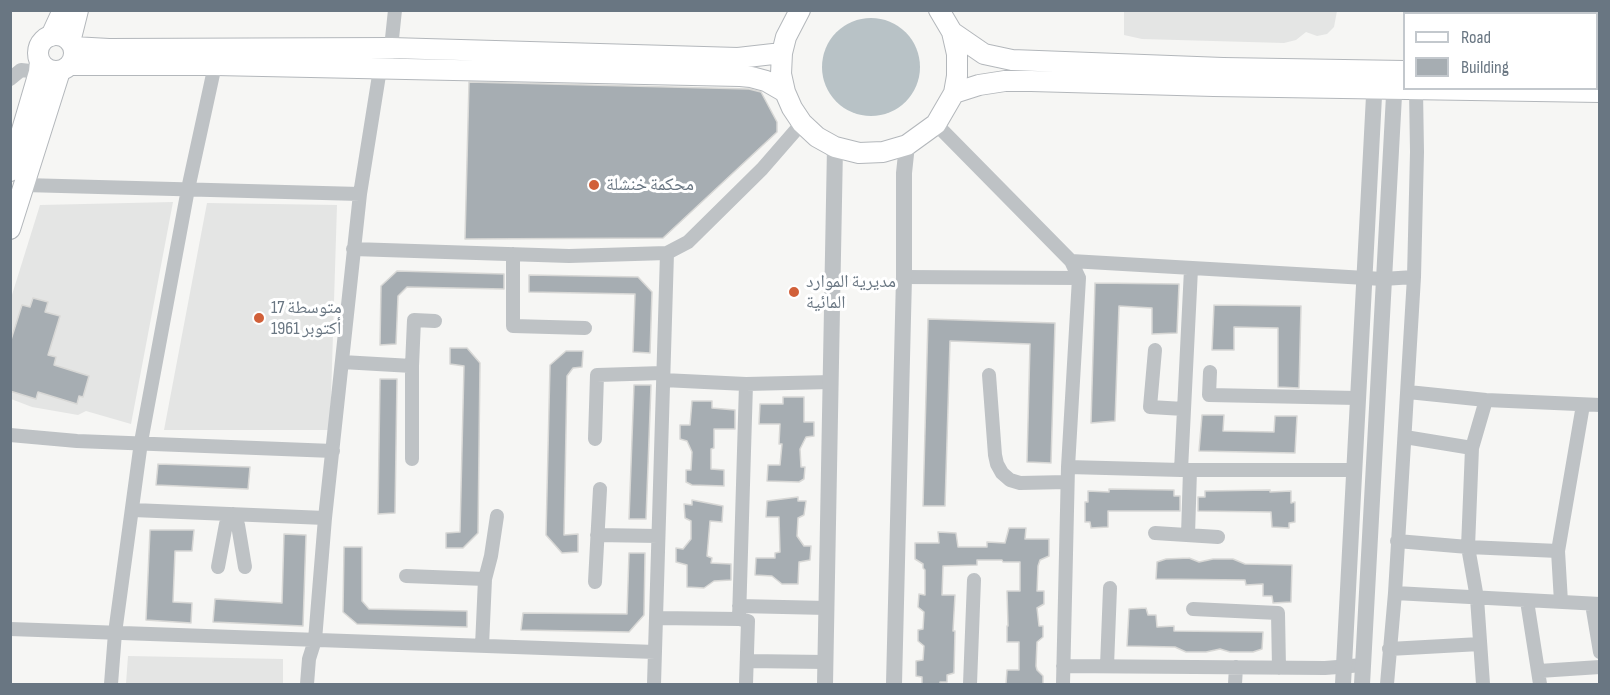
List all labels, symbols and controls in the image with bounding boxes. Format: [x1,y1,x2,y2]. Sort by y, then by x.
legend [1403,12,1598,90]
text: Road [1461,27,1491,48]
text: Building [1461,57,1509,78]
place label: محكمة خنشلة [606,174,694,196]
marker: محكمة خنشلة [587,178,601,192]
place label: مديرية الموارد المائية [806,271,896,314]
marker: مديرية الموارد المائية [787,285,801,299]
place label: متوسطة 17 أكتوبر 1961 [271,297,342,340]
marker: متوسطة 17 أكتوبر 1961 [252,311,266,325]

